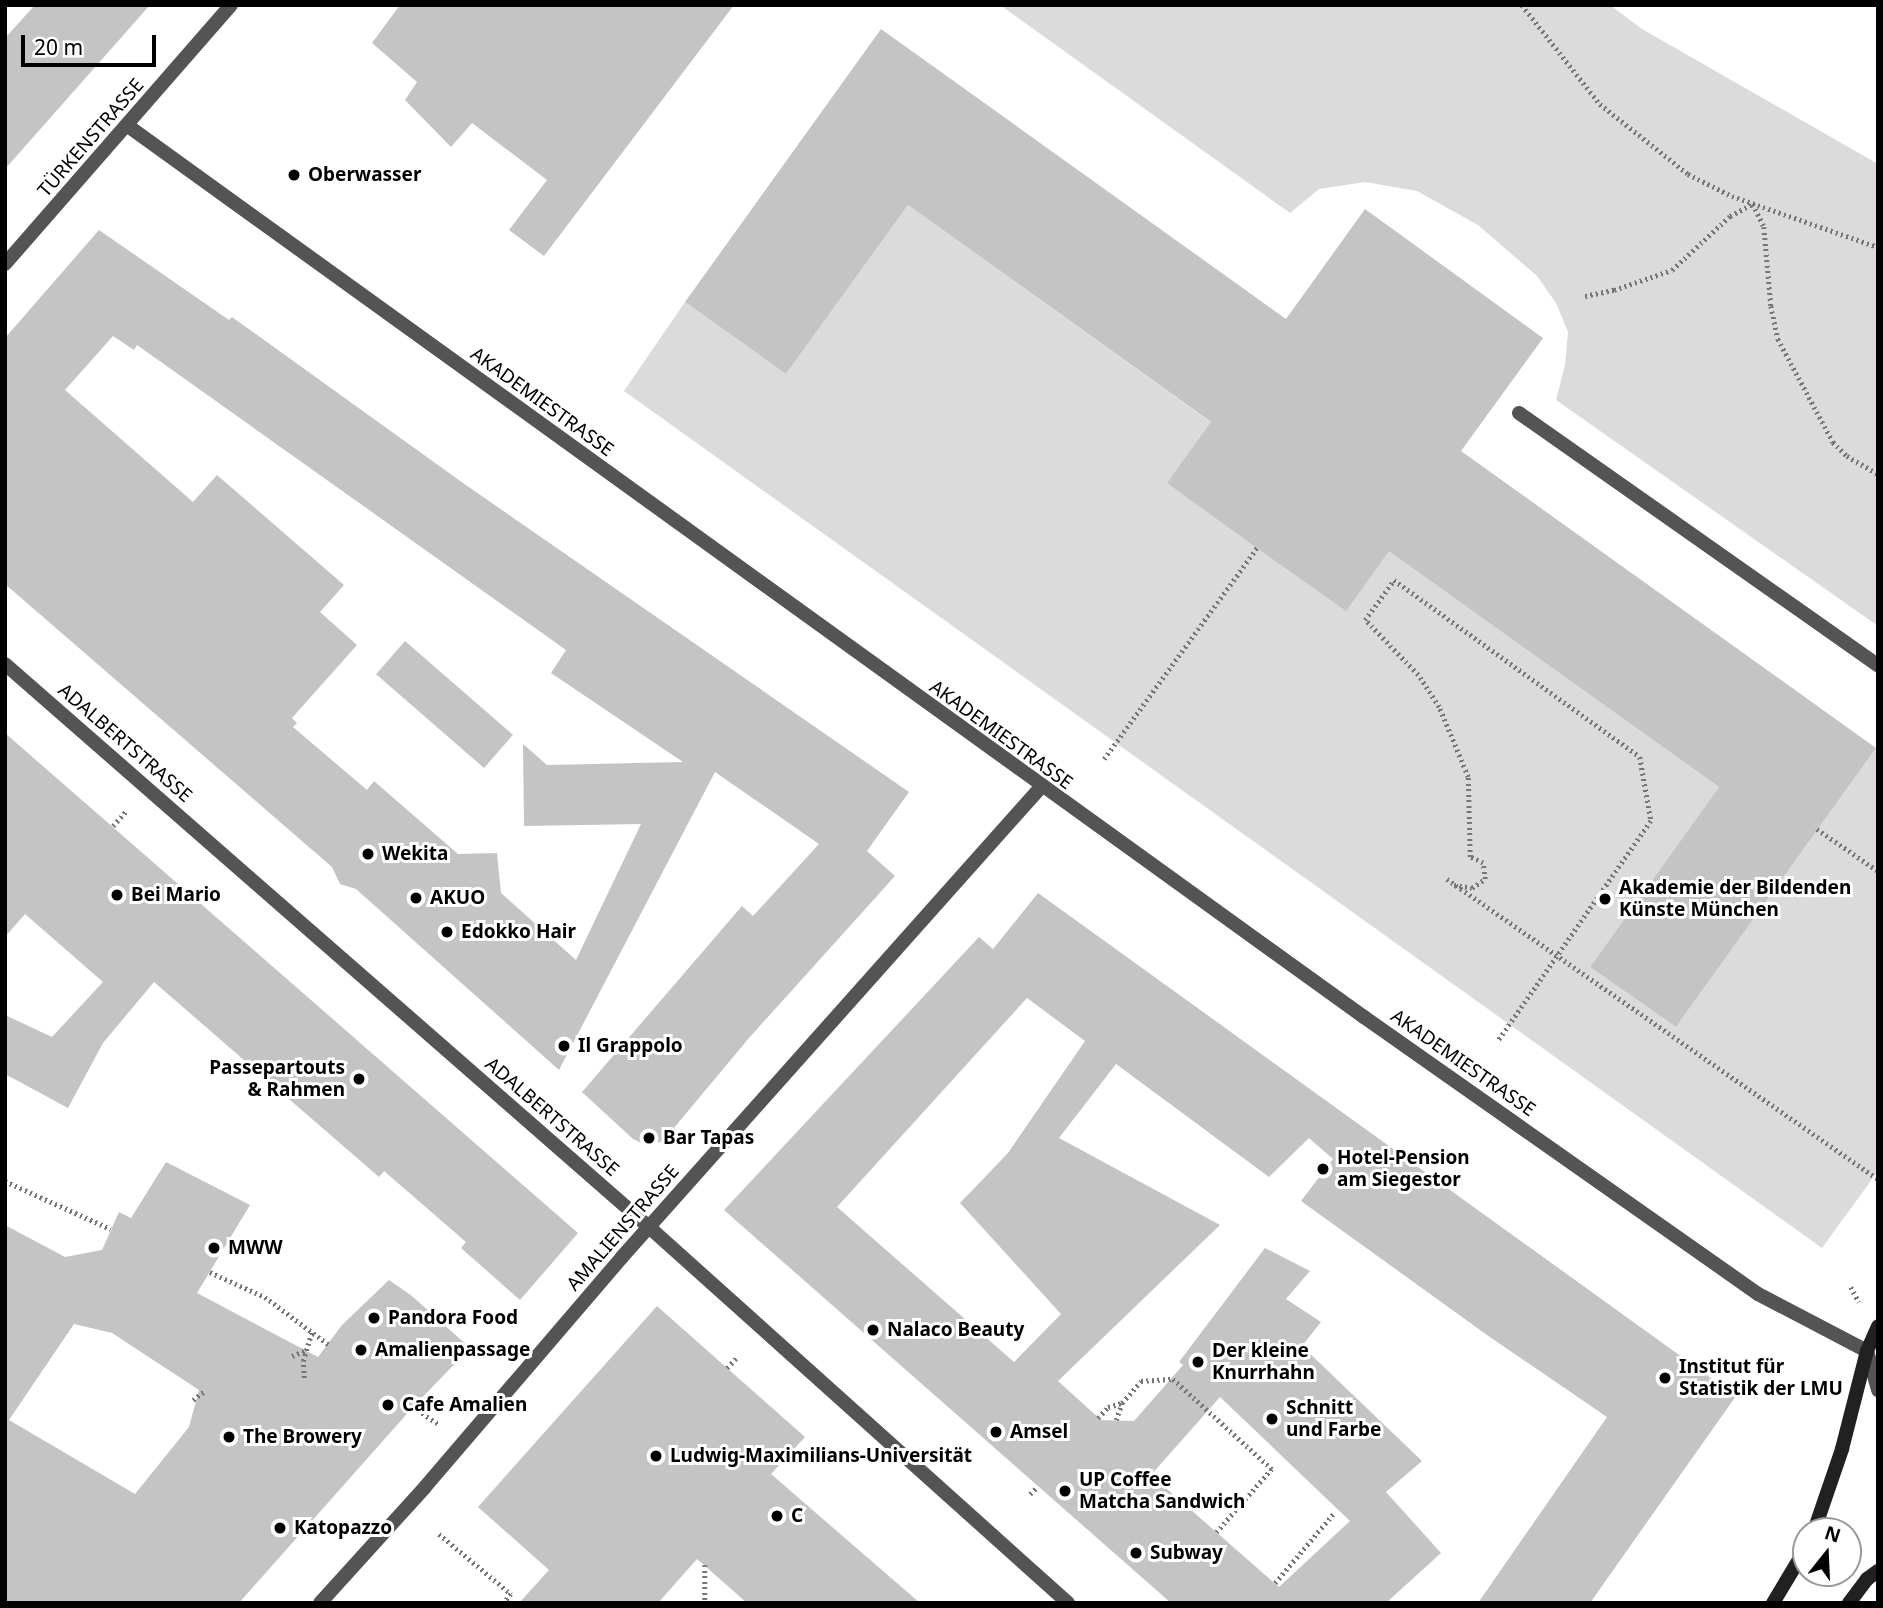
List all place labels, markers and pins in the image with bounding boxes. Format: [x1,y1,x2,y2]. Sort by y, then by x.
place label: Oberwasser [308,164,421,186]
marker: Oberwasser [286,167,302,183]
place label: Wekita [382,843,448,865]
marker: Wekita [360,846,376,862]
place label: Akademie der Bildenden Künste München [1619,877,1851,921]
place label: Bei Mario [131,884,221,906]
marker: Bei Mario [109,887,125,903]
place label: AKUO [430,887,485,909]
marker: AKUO [408,890,424,906]
marker: Akademie der Bildenden Künste München [1597,891,1613,907]
place label: Edokko Hair [461,921,576,943]
marker: Edokko Hair [439,924,455,940]
place label: Il Grappolo [578,1035,683,1057]
marker: Il Grappolo [556,1038,572,1054]
place label: Passepartouts & Rahmen [209,1057,345,1101]
marker: Passepartouts & Rahmen [351,1071,367,1087]
place label: Bar Tapas [663,1127,754,1149]
marker: Bar Tapas [641,1130,657,1146]
place label: Hotel-Pension am Siegestor [1337,1147,1470,1191]
marker: Hotel-Pension am Siegestor [1315,1161,1331,1177]
place label: MWW [228,1237,283,1259]
marker: MWW [206,1240,222,1256]
place label: Pandora Food [388,1307,518,1329]
marker: Pandora Food [366,1310,382,1326]
place label: Nalaco Beauty [887,1319,1024,1341]
marker: Nalaco Beauty [865,1322,881,1338]
place label: Amalienpassage [375,1339,530,1361]
place label: Der kleine Knurrhahn [1212,1340,1315,1384]
marker: Amalienpassage [353,1342,369,1358]
marker: Der kleine Knurrhahn [1190,1354,1206,1370]
place label: Institut für Statistik der LMU [1679,1356,1843,1400]
marker: Institut für Statistik der LMU [1657,1370,1673,1386]
place label: Cafe Amalien [402,1394,527,1416]
marker: Cafe Amalien [380,1397,396,1413]
place label: Schnitt und Farbe [1286,1397,1381,1441]
marker: Schnitt und Farbe [1264,1411,1280,1427]
place label: Amsel [1010,1421,1068,1443]
marker: Amsel [988,1424,1004,1440]
place label: The Browery [243,1426,362,1448]
marker: The Browery [221,1429,237,1445]
place label: Ludwig-Maximilians-Universität [670,1445,972,1467]
marker: Ludwig-Maximilians-Universität [648,1448,664,1464]
place label: UP Coffee Matcha Sandwich [1079,1469,1245,1513]
marker: UP Coffee Matcha Sandwich [1057,1483,1073,1499]
place label: C [791,1505,803,1527]
marker: C [769,1508,785,1524]
place label: Katopazzo [294,1517,392,1539]
marker: Katopazzo [272,1520,288,1536]
place label: Subway [1150,1542,1223,1564]
marker: Subway [1128,1545,1144,1561]

